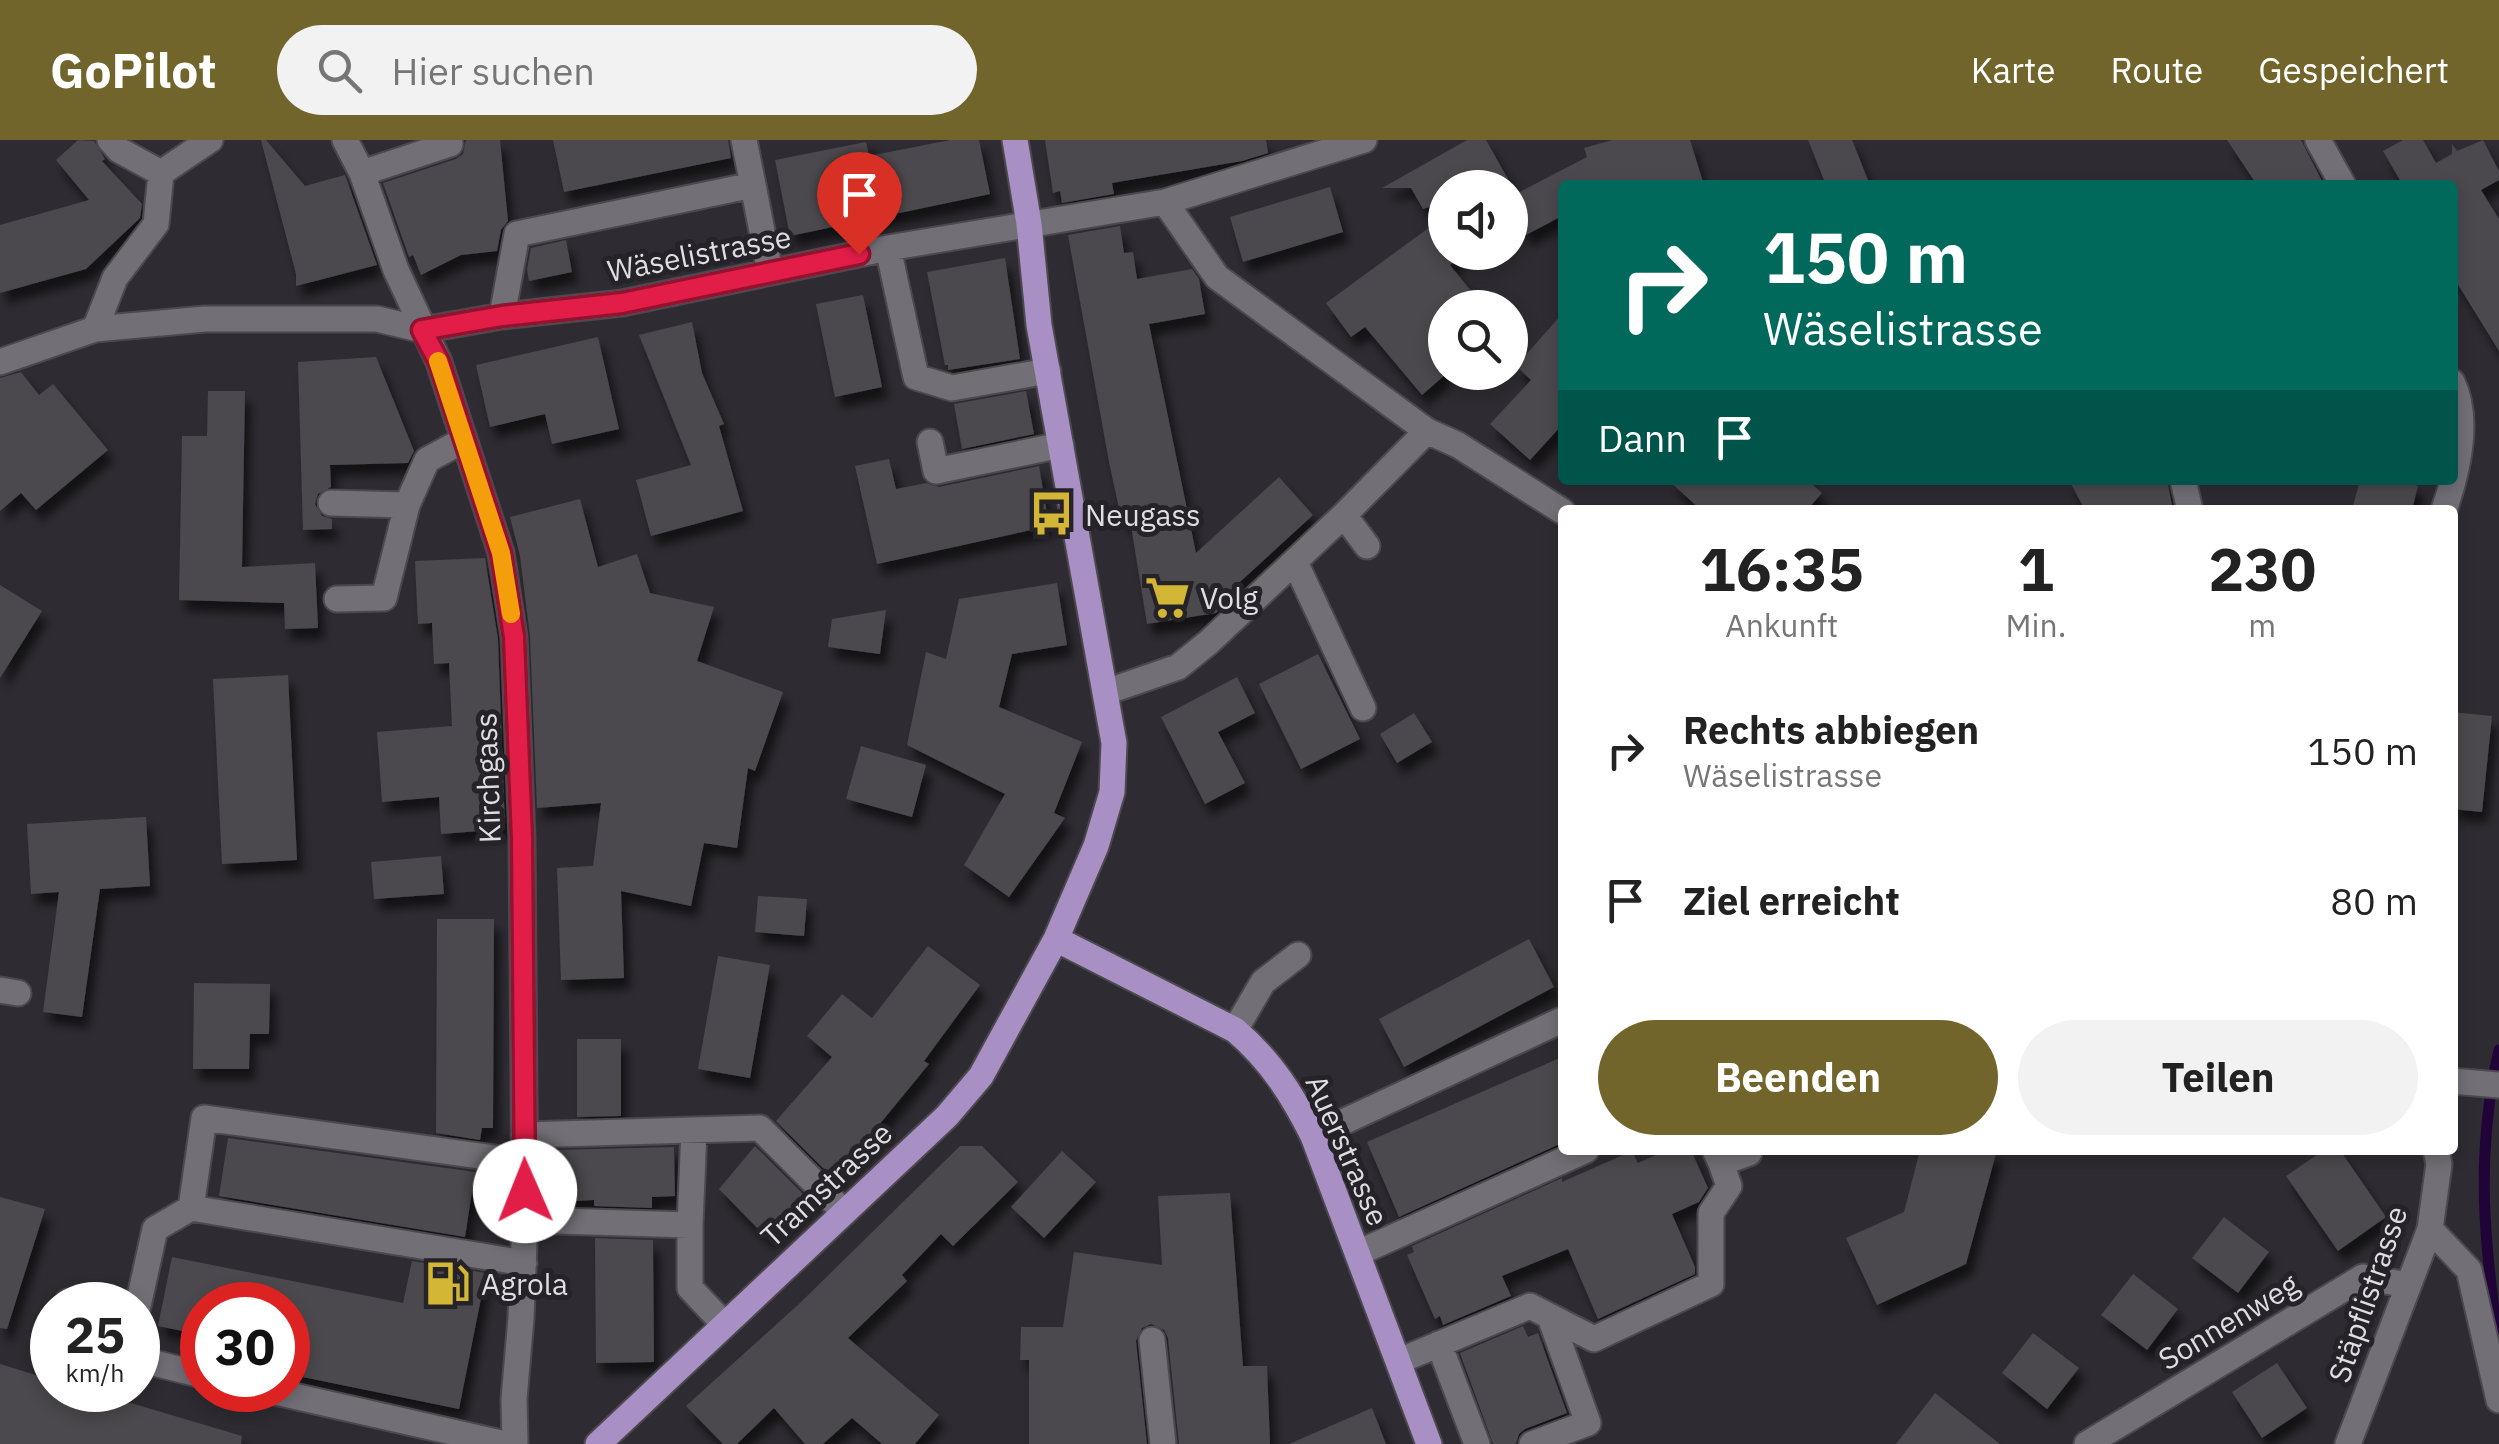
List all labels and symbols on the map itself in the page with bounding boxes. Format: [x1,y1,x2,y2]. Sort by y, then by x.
pin [817,152,902,255]
street label: Wäselistrasse [604,216,794,290]
bus stop icon: Neugass [1028,490,1076,538]
place label: Neugass [1085,495,1201,534]
supermarket icon: Volg [1143,573,1191,621]
place label: Volg [1200,578,1258,617]
street label: Kirchgass [465,712,509,844]
street label: Auerstrasse [1297,1068,1399,1232]
street label: Tramstrasse [752,1113,900,1255]
position arrow [473,1139,577,1243]
street label: Stäpflistrasse [2319,1201,2415,1387]
fuel station icon: Agrola [424,1259,472,1307]
place label: Agrola [481,1264,568,1303]
street label: Sonnenweg [2151,1264,2305,1378]
speed limit sign: 30 [180,1282,310,1412]

